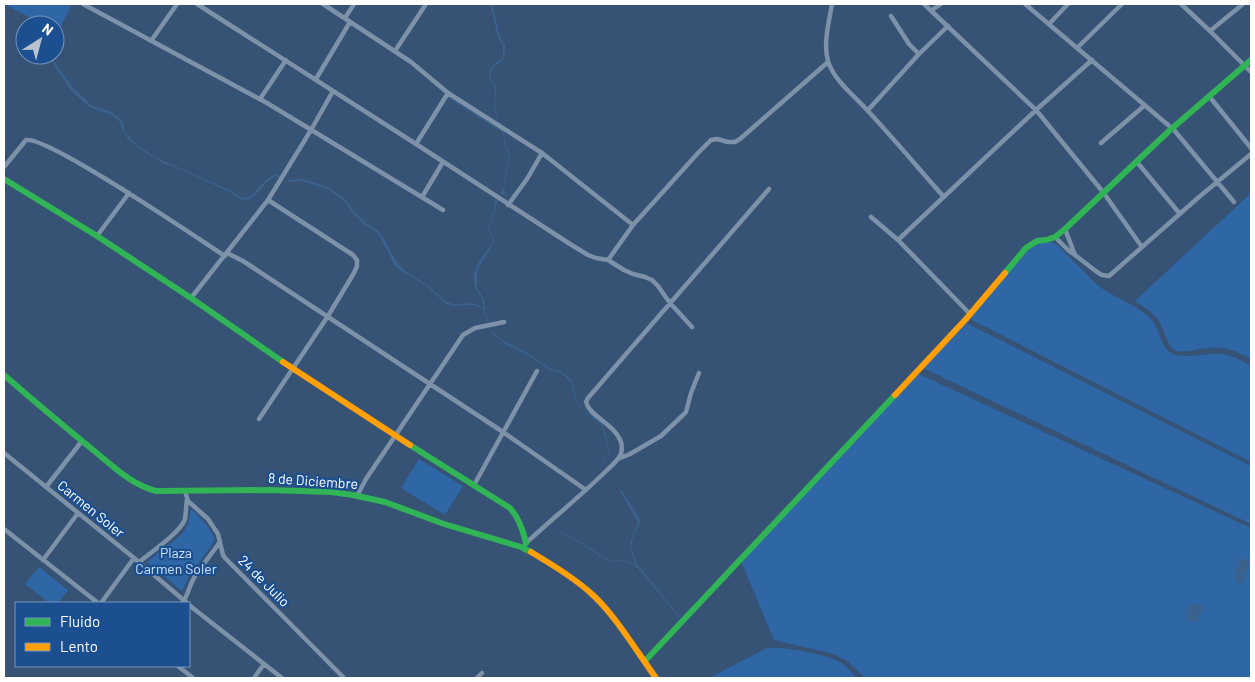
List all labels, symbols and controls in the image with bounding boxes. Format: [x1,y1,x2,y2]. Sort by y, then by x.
north arrow [15,15,65,65]
text: N [39,19,57,39]
street label: 8 de Diciembre [267,469,359,492]
street label: Carmen Soler [54,476,128,541]
park label: Plaza Carmen Soler [135,544,217,577]
street label: 24 de Julio [235,551,294,610]
legend [15,602,190,667]
text: Fluido [60,612,100,630]
text: Lento [60,637,98,655]

